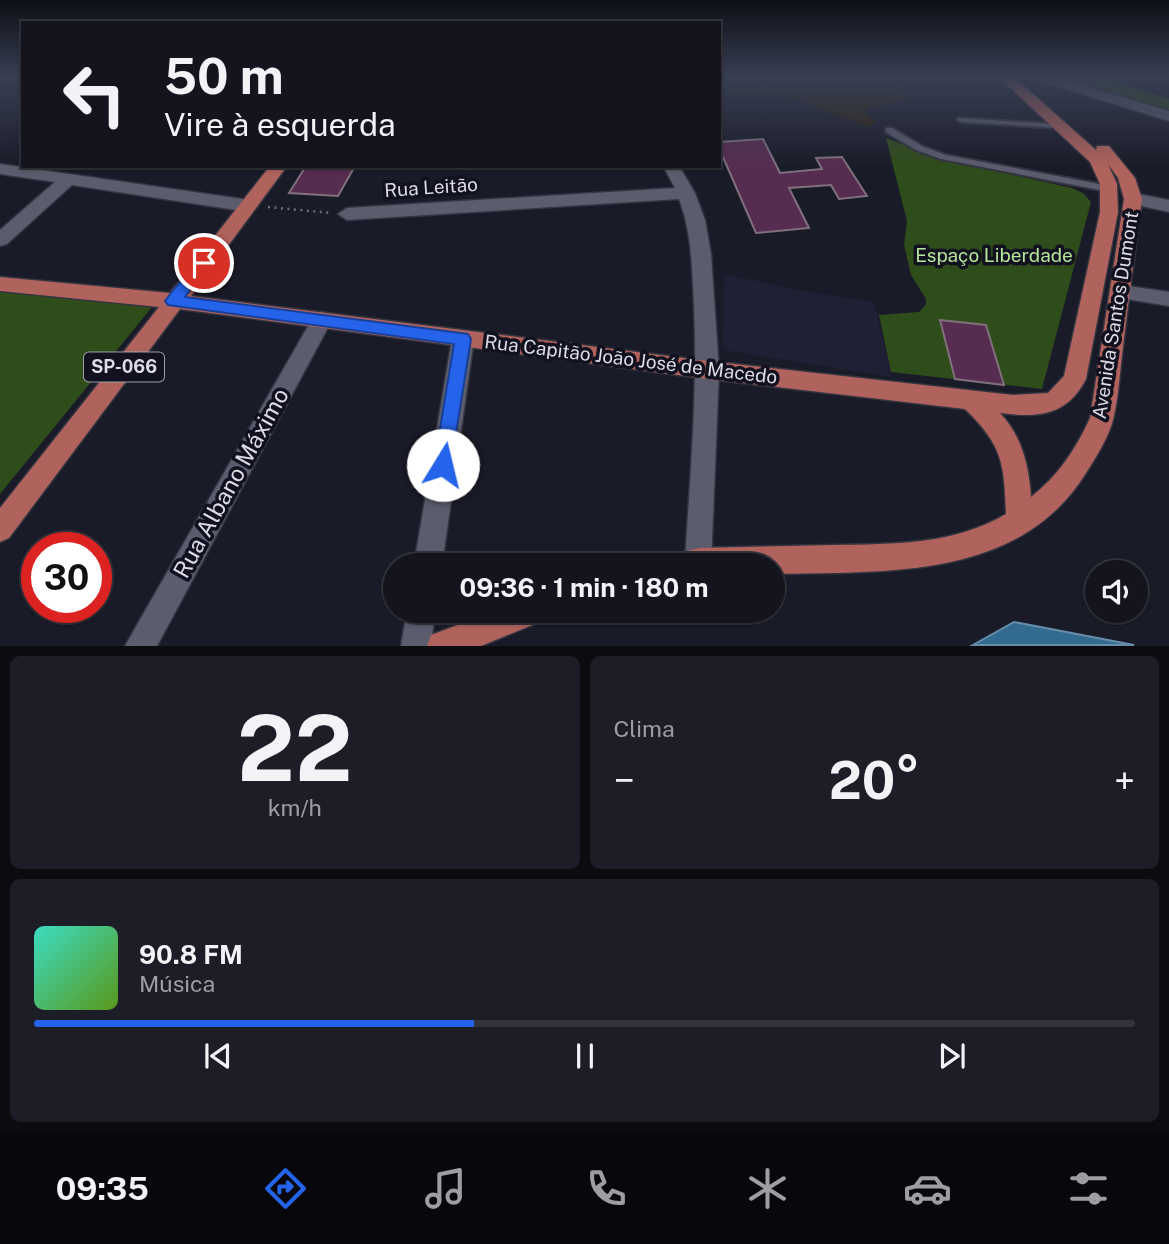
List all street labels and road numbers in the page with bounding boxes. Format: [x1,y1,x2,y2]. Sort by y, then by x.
street label: Rua Leitão [384,173,478,201]
street label: Avenida Santos Dumont [1088,210,1142,420]
street label: Rua Capitão João José de Macedo [483,330,779,388]
road number: SP-066 [84,352,164,382]
street label: Rua Albano Máximo [167,383,294,582]

